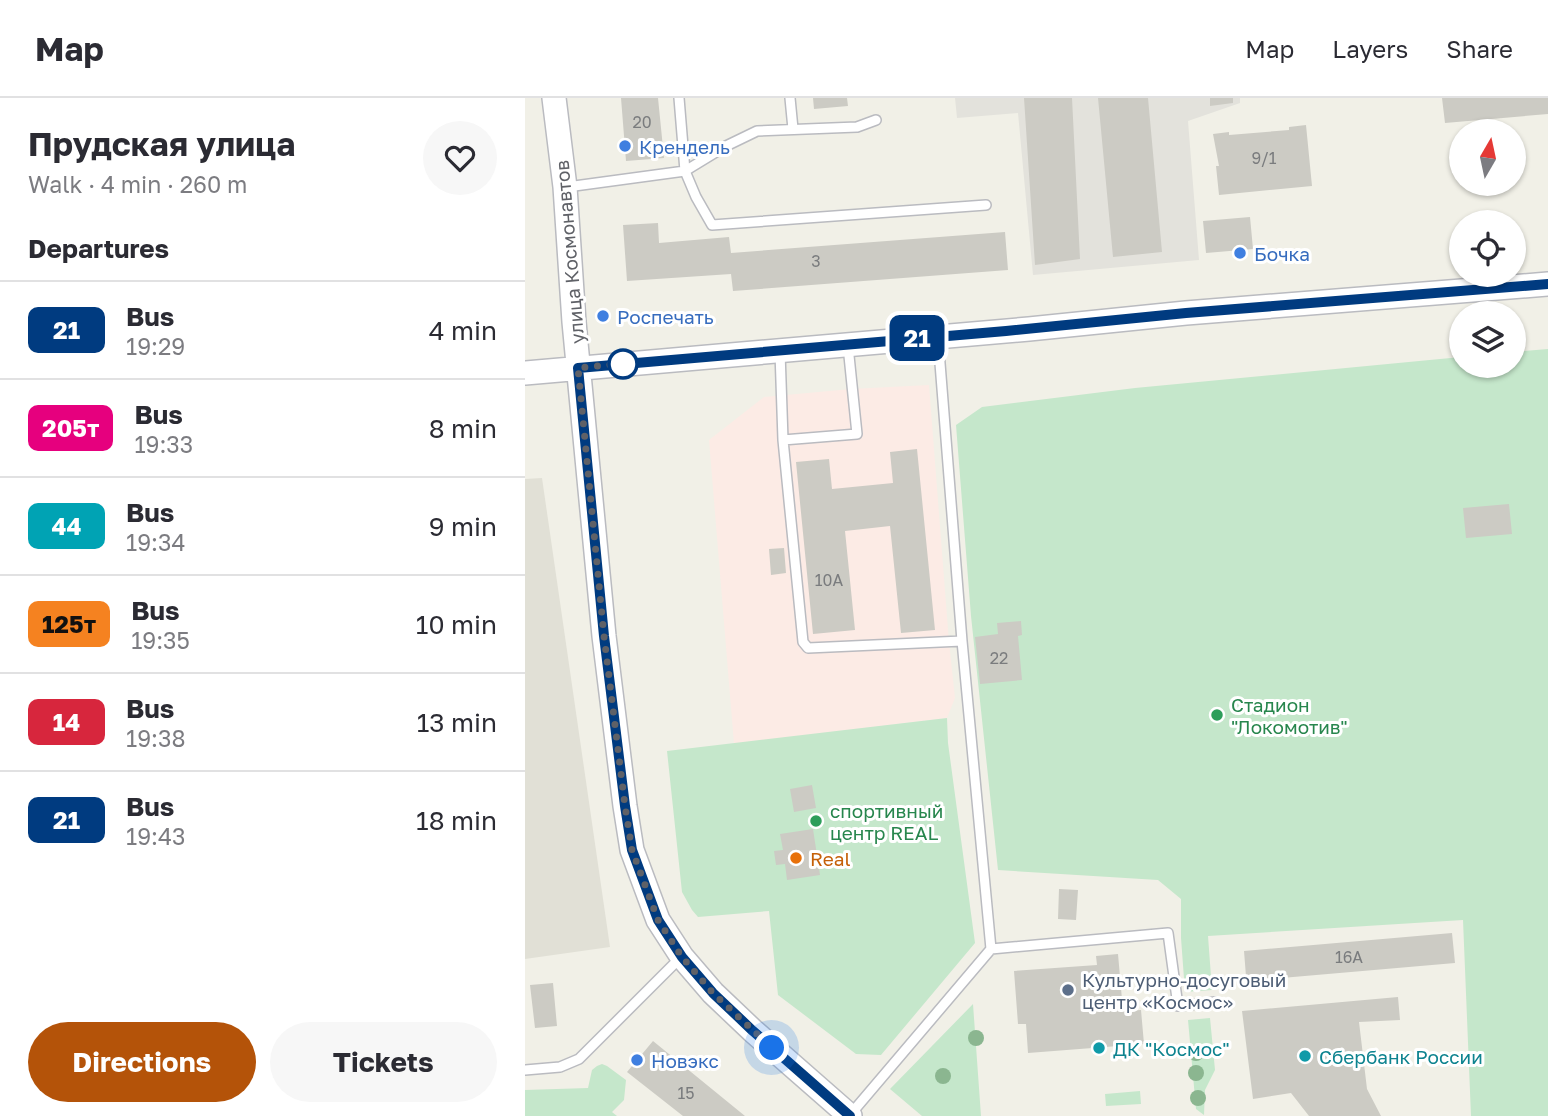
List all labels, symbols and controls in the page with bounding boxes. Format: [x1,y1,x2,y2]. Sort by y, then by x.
text: Map [35,29,104,68]
text: Map [1245,34,1294,63]
text: Layers [1332,34,1408,63]
text: Share [1446,34,1513,63]
house number: 20 [632,112,652,132]
north arrow [1449,119,1526,196]
map controls [1449,119,1526,378]
button: heart [423,121,497,195]
text: Прудская улица [28,124,295,163]
place label: Крендель [639,135,730,158]
marker: Крендель [617,138,633,154]
house number: 9/1 [1251,148,1277,168]
street label: улица Космонавтов [550,159,588,345]
text: Walk · 4 min · 260 m [28,170,247,198]
button: locate [1449,210,1526,287]
text: Departures [28,233,169,264]
place label: Бочка [1254,242,1310,265]
marker: Бочка [1232,245,1248,261]
house number: 3 [811,251,821,271]
text: Bus [126,301,174,332]
button: layers [1449,301,1526,378]
place label: Роспечать [617,305,714,328]
marker: Роспечать [595,308,611,324]
text: 21 [53,315,80,344]
text: 4 min [429,315,497,346]
line badge: 21 [885,315,949,361]
text: 21 [904,323,931,352]
text: 19:29 [126,332,185,360]
unlabelled marker [608,349,638,379]
text: Bus [134,399,183,430]
text: 205т [42,413,99,442]
text: 8 min [429,413,497,444]
text: 19:33 [134,430,193,458]
text: Bus [126,497,174,528]
text: 44 [52,511,82,540]
text: 9 min [429,511,497,542]
text: 19:34 [126,528,185,556]
house number: 10А [815,570,843,590]
text: Bus [131,595,180,626]
text: 125т [42,609,96,638]
text: 10 min [416,609,497,640]
text: 19:35 [131,626,190,654]
house number: 22 [990,648,1008,668]
text: Bus [126,693,174,724]
place label: Стадион "Локомотив" [1231,693,1348,738]
text: 14 [53,707,80,736]
text: 13 min [417,707,497,738]
marker: Стадион "Локомотив" [1209,707,1225,723]
text: 19:38 [126,724,185,752]
text: Bus [126,791,174,822]
place label: спортивный центр REAL [830,799,943,844]
text: 21 [53,805,80,834]
text: 18 min [416,805,497,836]
marker: спортивный центр REAL [808,813,824,829]
text: 19:43 [126,822,185,850]
place label: Real [810,847,851,870]
marker: Real [788,850,804,866]
house number: 16А [1335,947,1363,967]
place label: Культурно-досуговый центр «Космос» [1082,968,1286,1013]
marker: Культурно-досуговый центр «Космос» [1060,982,1076,998]
button: Directions [28,1022,256,1102]
button: Tickets [270,1022,497,1102]
your location [754,1030,789,1065]
place label: ДК "Космос" [1113,1037,1230,1060]
marker: ДК "Космос" [1091,1040,1107,1056]
place label: Сбербанк России [1319,1045,1483,1068]
marker: Сбербанк России [1297,1048,1313,1064]
place label: Новэкс [651,1049,719,1072]
marker: Новэкс [629,1052,645,1068]
house number: 15 [677,1083,695,1103]

